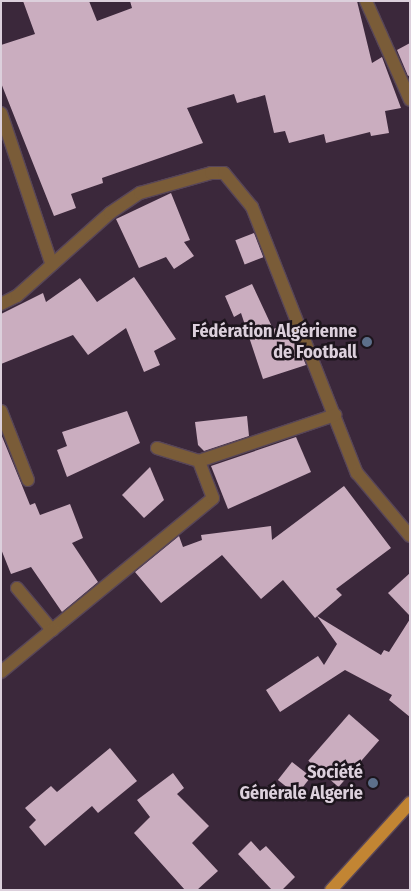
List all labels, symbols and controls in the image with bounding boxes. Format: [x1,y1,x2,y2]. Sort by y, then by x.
place label: Fédération Algérienne de Football [192,321,357,364]
marker: Fédération Algérienne de Football [361,336,373,348]
place label: Société Générale Algerie [239,762,363,804]
marker: Société Générale Algerie [367,777,379,789]

